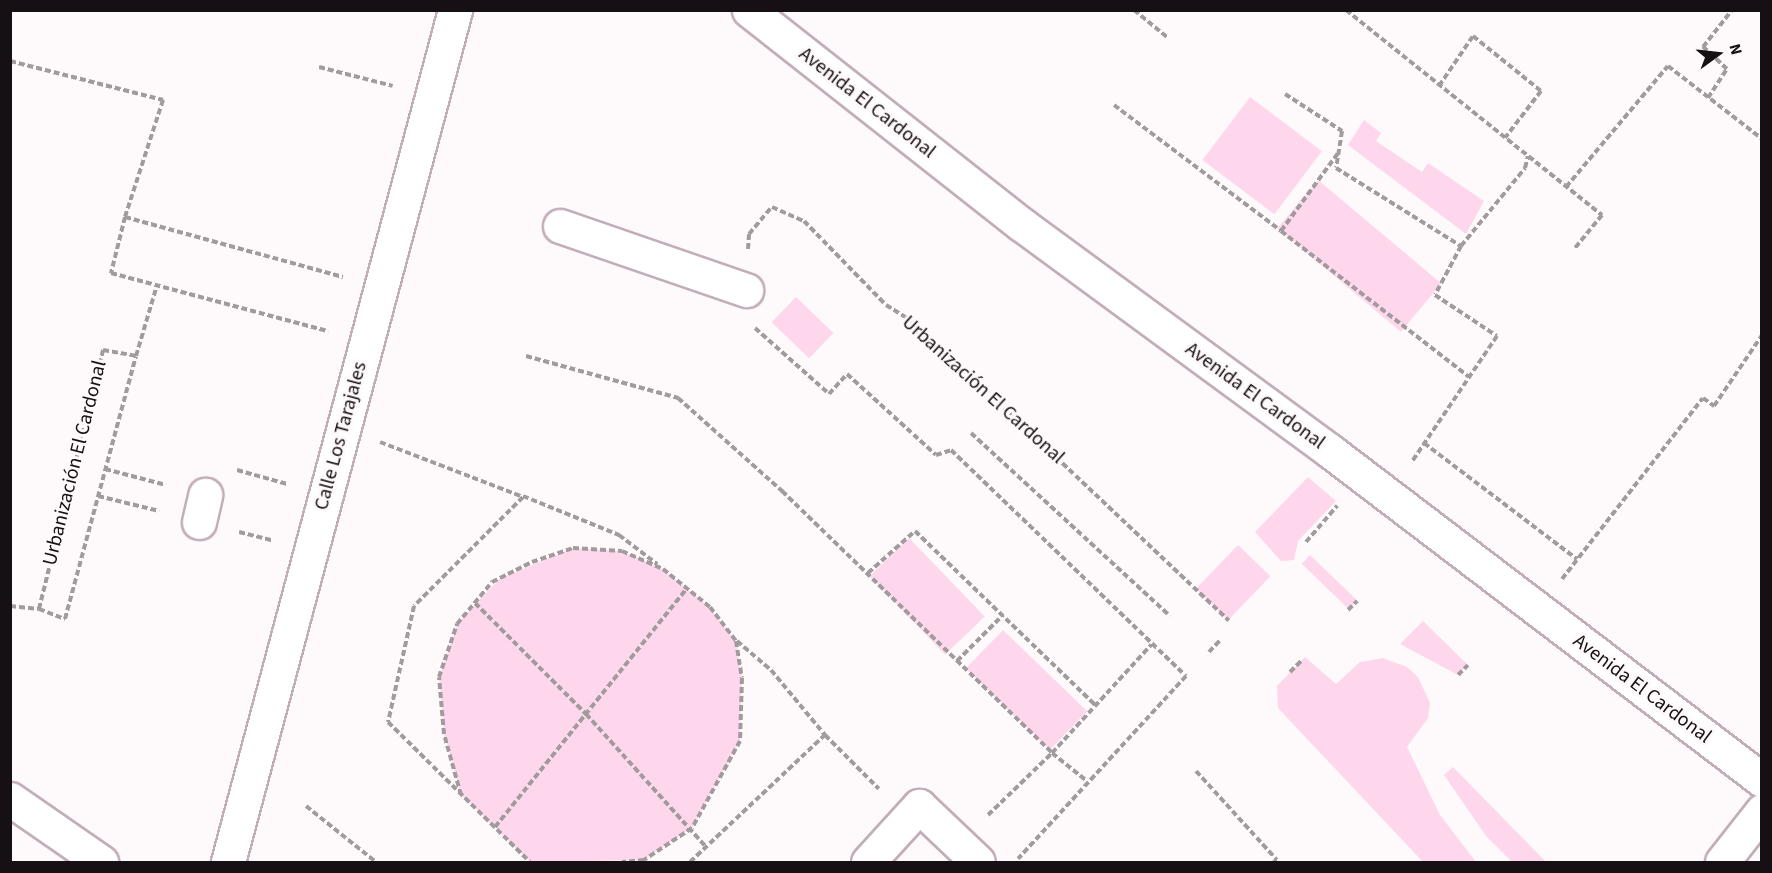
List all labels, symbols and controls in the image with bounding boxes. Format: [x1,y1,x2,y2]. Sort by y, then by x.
north arrow [1688,24,1748,84]
text: N [1723,41,1747,57]
street label: Avenida El Cardonal [794,42,940,164]
street label: Urbanización El Cardonal [897,311,1069,469]
street label: Avenida El Cardonal [1180,337,1330,455]
street label: Urbanización El Cardonal [38,358,112,568]
street label: Calle Los Tarajales [310,359,372,513]
street label: Avenida El Cardonal [1568,629,1716,749]

